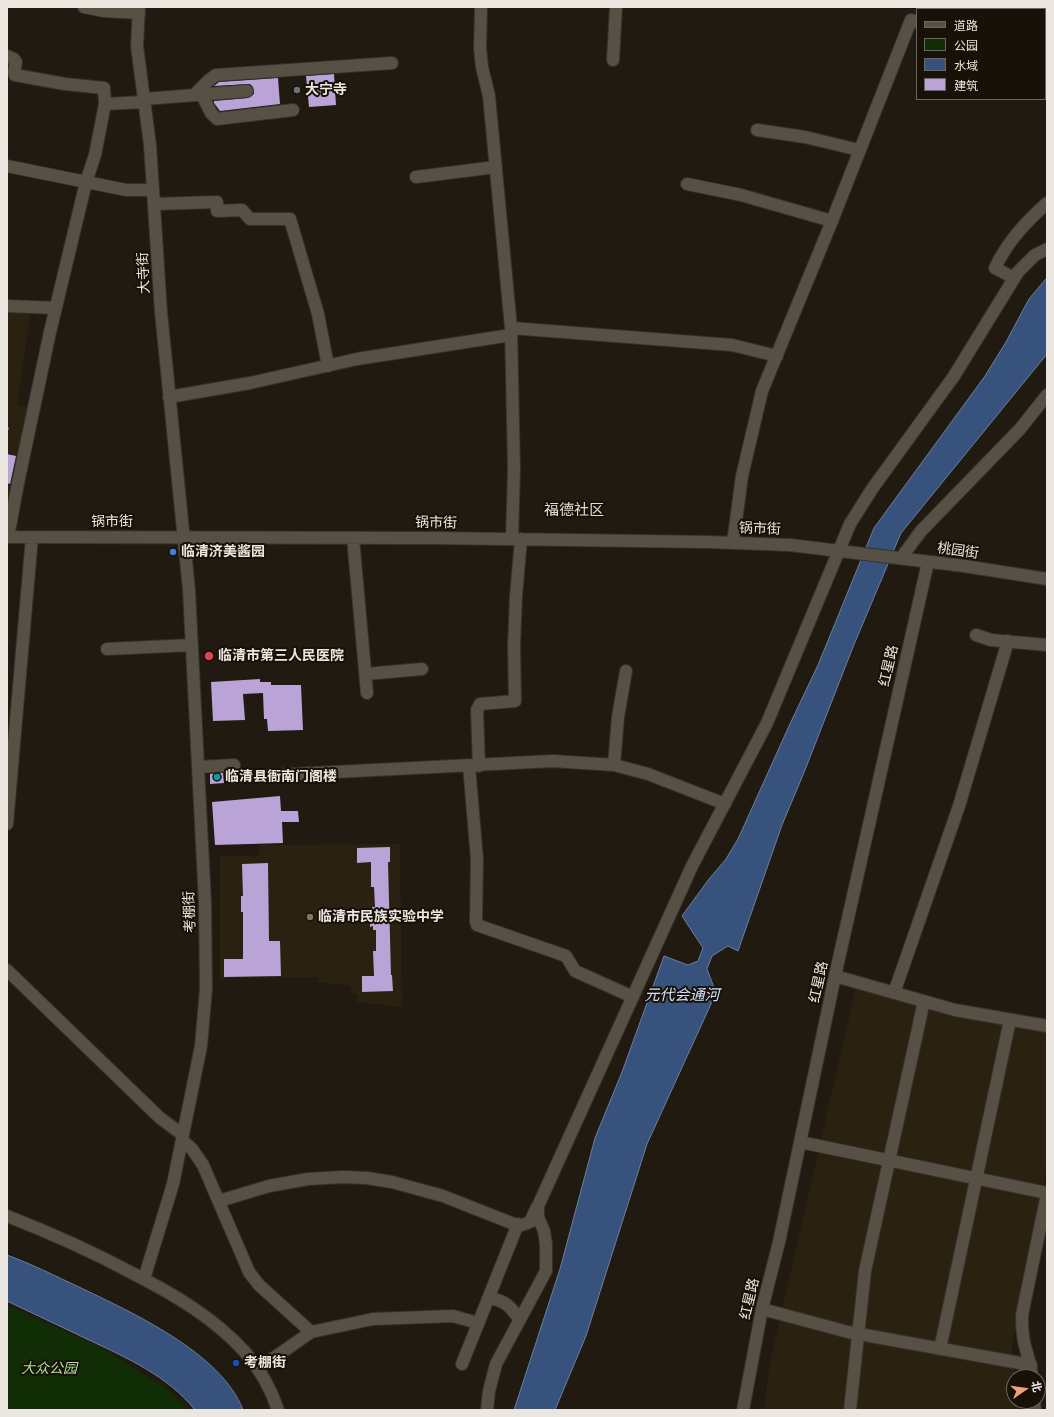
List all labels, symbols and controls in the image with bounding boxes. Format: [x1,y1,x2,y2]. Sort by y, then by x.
legend [916,8,1046,100]
text: 道路 [954,18,978,33]
text: 公园 [954,38,978,53]
text: 水域 [954,58,978,73]
text: 建筑 [954,78,978,93]
place label: 大宁寺 [305,82,347,98]
marker: 大宁寺 [292,85,302,95]
street label: 大寺街 [135,252,153,294]
district label: 福德社区 [544,502,604,520]
street label: 锅市街 [91,514,133,530]
street label: 锅市街 [415,514,457,532]
street label: 锅市街 [739,520,781,538]
street label: 桃园街 [936,540,980,562]
place label: 临清济美酱园 [181,544,265,560]
marker: 临清济美酱园 [168,547,178,557]
street label: 红星路 [876,644,902,688]
place label: 临清市第三人民医院 [218,648,344,664]
marker: 临清市第三人民医院 [203,650,215,662]
place label: 临清县衙南门阁楼 [225,769,337,785]
marker: 临清县衙南门阁楼 [212,772,222,782]
street label: 考棚街 [181,891,199,933]
place label: 临清市民族实验中学 [318,909,444,925]
marker: 临清市民族实验中学 [305,912,315,922]
street label: 红星路 [806,960,832,1004]
water label: 元代会通河 [645,987,719,1005]
street label: 红星路 [737,1277,763,1321]
place label: 考棚街 [244,1355,286,1371]
marker: 考棚街 [231,1358,241,1368]
park label: 大众公园 [21,1361,77,1377]
north arrow [1006,1369,1046,1409]
text: 北 [1029,1380,1045,1393]

